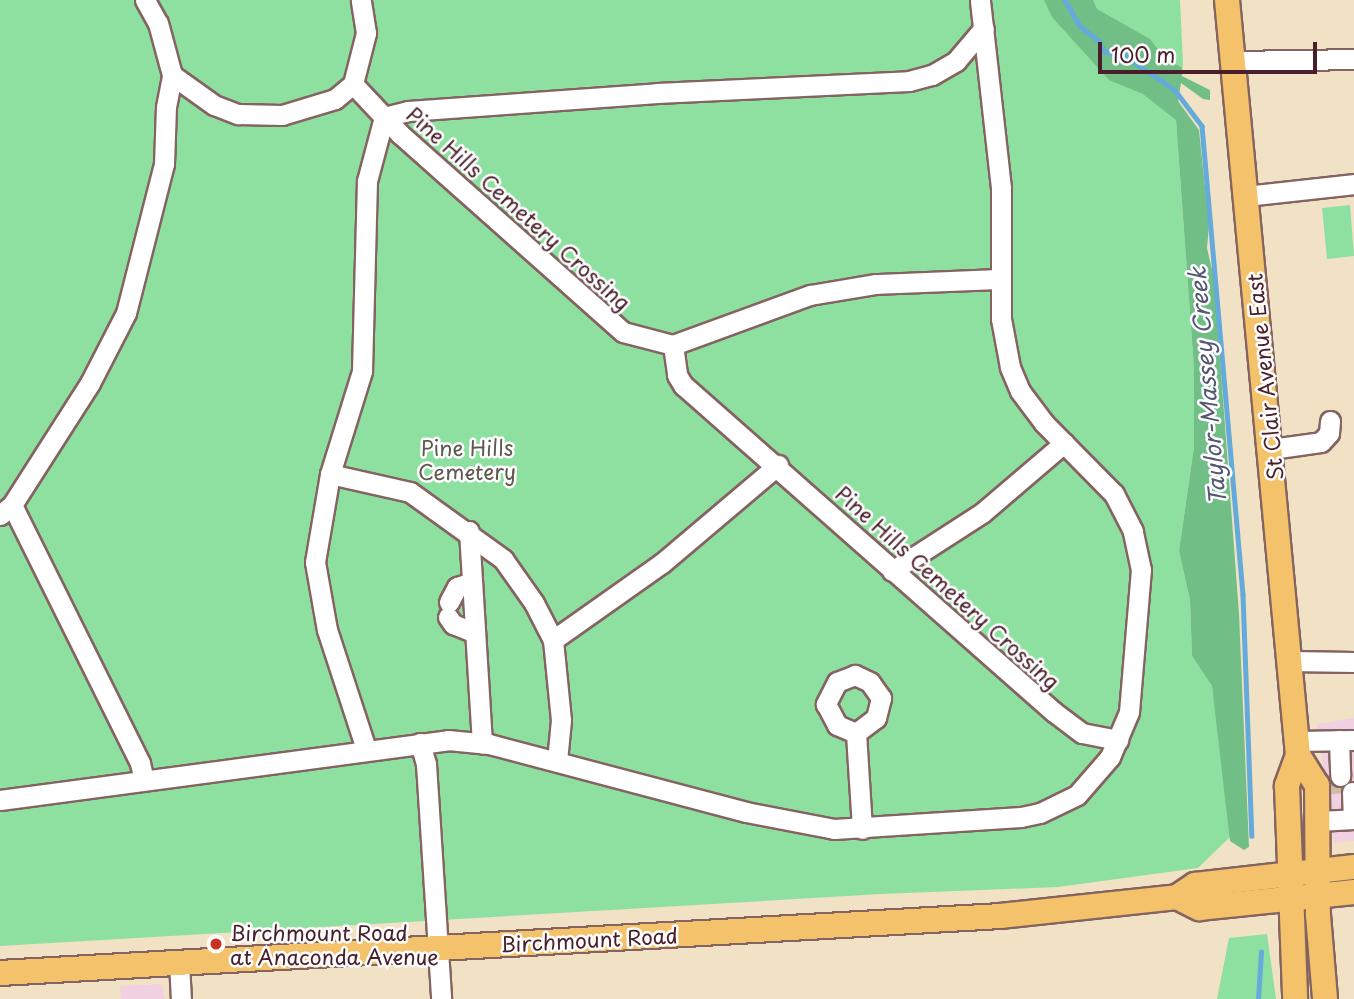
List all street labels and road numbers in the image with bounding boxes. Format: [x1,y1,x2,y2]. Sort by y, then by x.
street label: Pine Hills Cemetery Crossing [403,101,635,315]
street label: St Clair Avenue East [1241,273,1287,481]
street label: Pine Hills Cemetery Crossing [832,480,1064,694]
street label: Birchmount Road [500,922,678,956]

